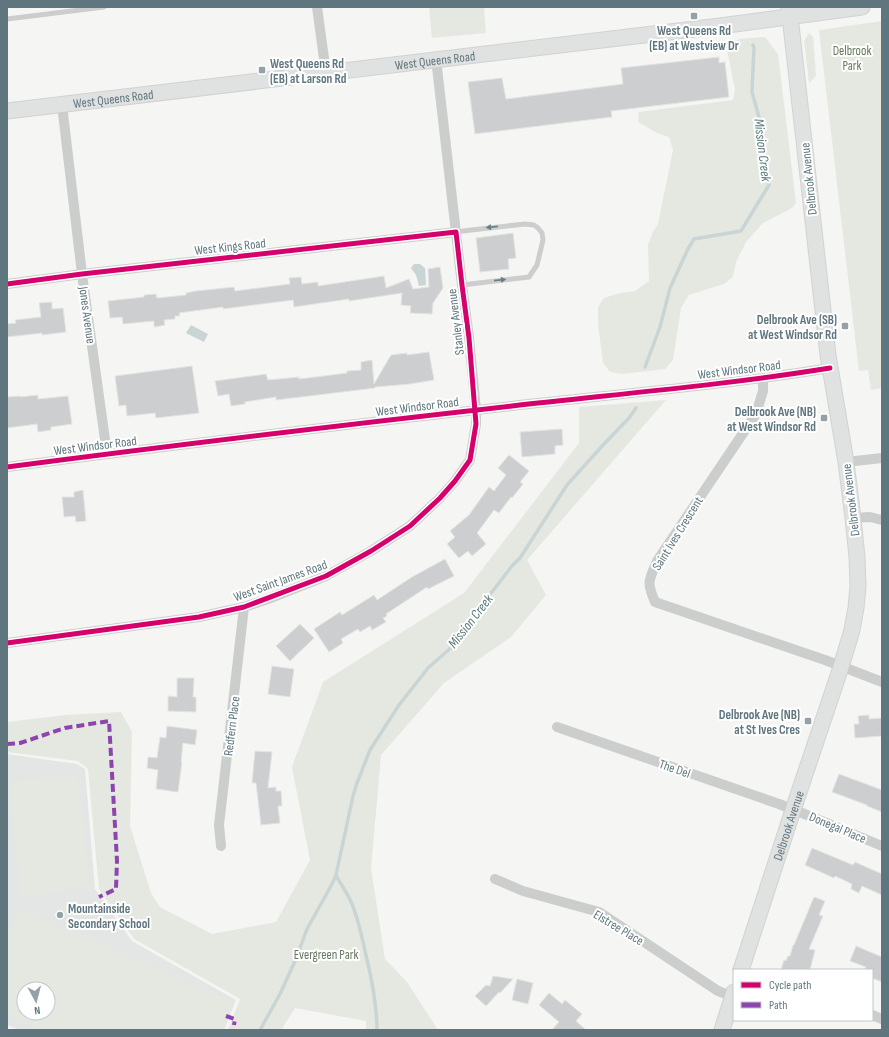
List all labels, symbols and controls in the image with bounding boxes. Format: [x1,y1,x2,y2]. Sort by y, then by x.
marker: West Queens Rd (EB) at Westview Dr [689,11,699,21]
place label: West Queens Rd (EB) at Westview Dr [649,23,739,54]
park label: Delbrook Park [833,43,871,74]
street label: West Queens Road [394,48,476,74]
place label: West Queens Rd (EB) at Larson Rd [270,56,347,87]
marker: West Queens Rd (EB) at Larson Rd [257,65,267,75]
street label: West Queens Road [72,87,154,112]
water label: Mission Creek [750,118,775,183]
street label: Delbrook Avenue [797,142,821,216]
one-way arrow [486,224,498,230]
street label: West Kings Road [194,235,267,259]
one-way arrow [494,277,506,283]
street label: Jones Avenue [75,285,99,345]
street label: Stanley Avenue [444,288,468,356]
place label: Delbrook Ave (SB) at West Windsor Rd [748,312,837,343]
marker: Delbrook Ave (SB) at West Windsor Rd [840,321,850,331]
street label: West Windsor Road [697,357,782,383]
street label: West Windsor Road [375,394,460,420]
place label: Delbrook Ave (NB) at West Windsor Rd [727,404,816,435]
marker: Delbrook Ave (NB) at West Windsor Rd [819,413,829,423]
street label: West Windsor Road [53,433,138,459]
street label: Delbrook Avenue [839,463,863,537]
street label: Saint Ives Crescent [649,494,707,573]
street label: West Saint James Road [231,557,329,605]
water label: Mission Creek [444,591,497,651]
street label: Redfern Place [220,695,244,757]
place label: Delbrook Ave (NB) at St Ives Cres [719,707,800,738]
marker: Delbrook Ave (NB) at St Ives Cres [803,716,813,726]
street label: The Del [657,756,692,782]
street label: Delbrook Avenue [770,789,808,863]
street label: Donegal Place [807,809,869,847]
place label: Mountainside Secondary School [68,901,150,932]
street label: Elstree Place [590,907,646,949]
marker: Mountainside Secondary School [55,910,65,920]
park label: Evergreen Park [294,947,358,963]
legend [733,969,873,1021]
text: Cycle path [769,978,811,993]
north arrow [16,981,56,1021]
text: Path [769,998,787,1013]
text: N [33,1004,41,1017]

